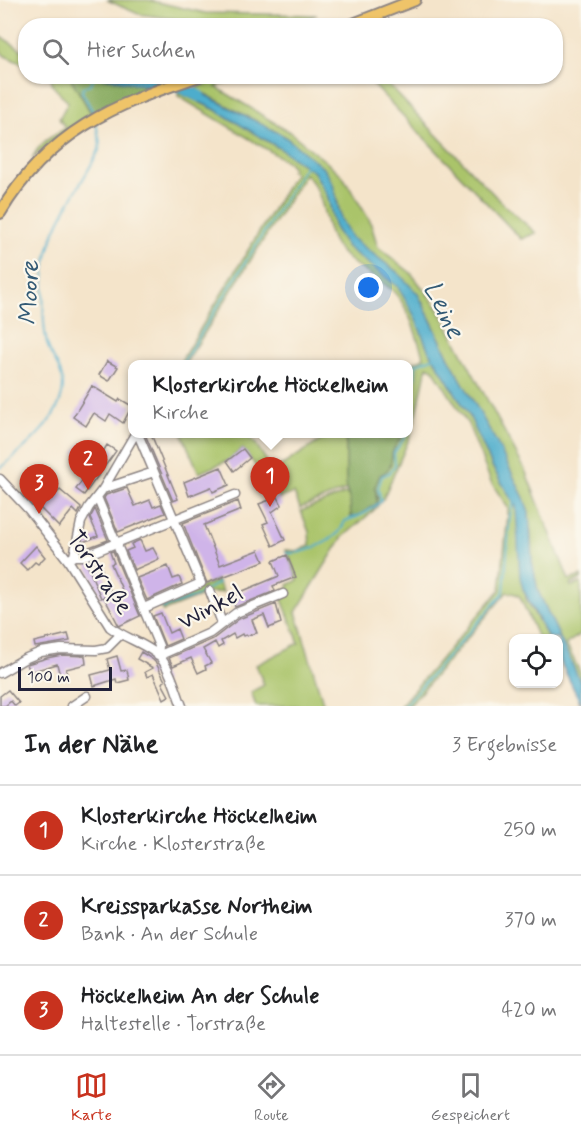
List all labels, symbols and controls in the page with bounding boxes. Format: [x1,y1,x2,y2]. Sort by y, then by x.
search box [18,18,563,84]
icon: search [39,35,72,68]
text: Hier suchen [87,37,196,65]
water label: Moore [12,259,48,326]
your location [354,273,383,302]
water label: Leine [414,276,472,345]
popup [128,360,413,438]
text: Klosterkirche Höckelheim [152,372,389,400]
text: Kirche [152,400,209,427]
pin: 2 [68,440,107,490]
pin: 1 [250,458,290,507]
pin: 3 [20,464,58,514]
street label: Torstraße [59,525,139,621]
street label: Winkel [173,578,249,638]
map controls [509,634,563,688]
button: locate [509,634,563,688]
scale bar [18,664,112,692]
text: 100 m [27,667,70,688]
text: In der Nähe [24,728,158,762]
text: 3 Ergebnisse [452,732,557,759]
text: Klosterkirche Höckelheim [81,803,317,831]
text: 1 [39,817,48,844]
text: 250 m [503,817,557,844]
text: Kirche · Klosterstraße [81,831,266,858]
text: Kreissparkasse Northeim [81,893,313,921]
text: 2 [39,907,48,934]
text: 370 m [505,907,557,934]
text: Bank · An der Schule [81,921,258,948]
text: Höckelheim An der Schule [81,983,320,1011]
text: 3 [39,997,48,1024]
text: 420 m [501,997,557,1024]
text: Haltestelle · Torstraße [81,1011,266,1038]
tab: Karte [71,1069,112,1126]
tab: Route [254,1069,289,1126]
tab: Gespeichert [431,1069,510,1126]

